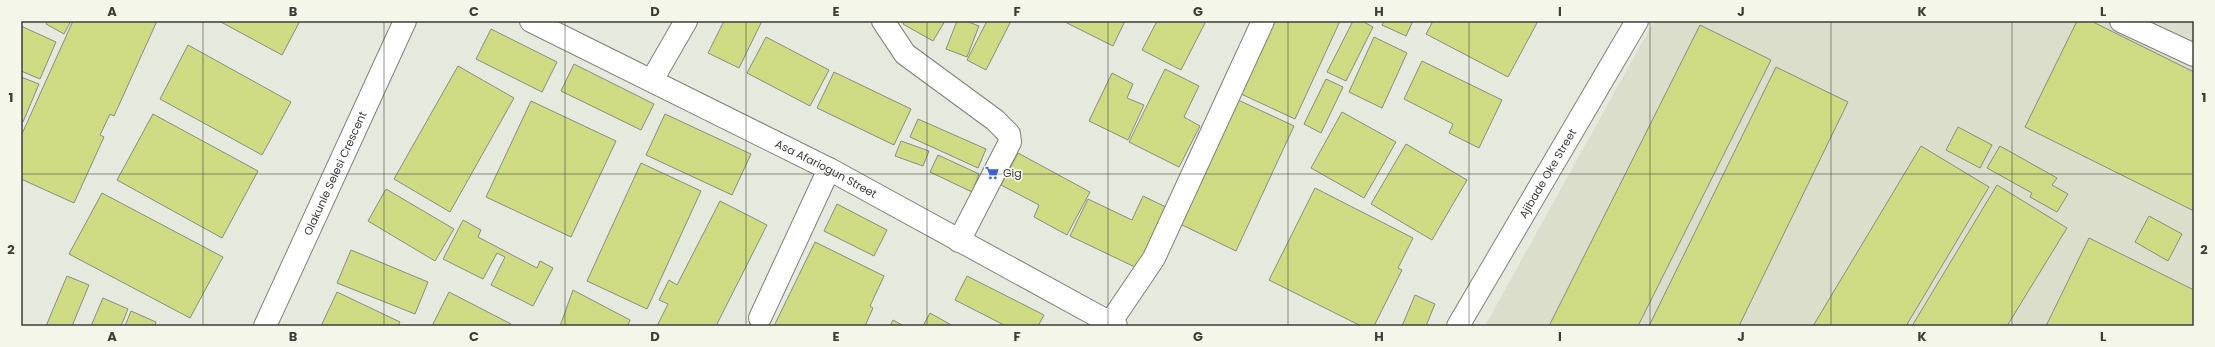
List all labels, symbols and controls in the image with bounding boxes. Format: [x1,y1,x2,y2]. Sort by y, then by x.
text: A [107,2,117,21]
text: B [289,2,298,21]
text: C [469,2,479,21]
text: D [650,2,660,21]
text: E [832,2,840,21]
text: F [1013,2,1021,21]
text: G [1193,2,1203,21]
text: H [1374,2,1384,21]
text: I [1558,2,1562,21]
text: J [1737,2,1745,21]
text: K [1917,2,1927,21]
text: L [2100,2,2106,21]
text: 1 [9,88,13,107]
text: 1 [2202,88,2206,107]
street label: Olakunle Selesi Crescent [300,109,371,238]
street label: Ajibade Oke Street [1515,126,1580,221]
street label: Asa Afariogun Street [773,136,880,202]
supermarket icon: Gig [984,165,1000,181]
place label: Gig [1003,165,1022,181]
text: 2 [7,240,15,259]
text: 2 [2200,240,2208,259]
text: A [107,327,117,346]
text: B [289,327,298,346]
text: C [469,327,479,346]
text: D [650,327,660,346]
text: E [832,327,840,346]
text: F [1013,327,1021,346]
text: G [1193,327,1203,346]
text: H [1374,327,1384,346]
text: I [1558,327,1562,346]
text: J [1737,327,1745,346]
text: K [1917,327,1927,346]
text: L [2100,327,2106,346]

